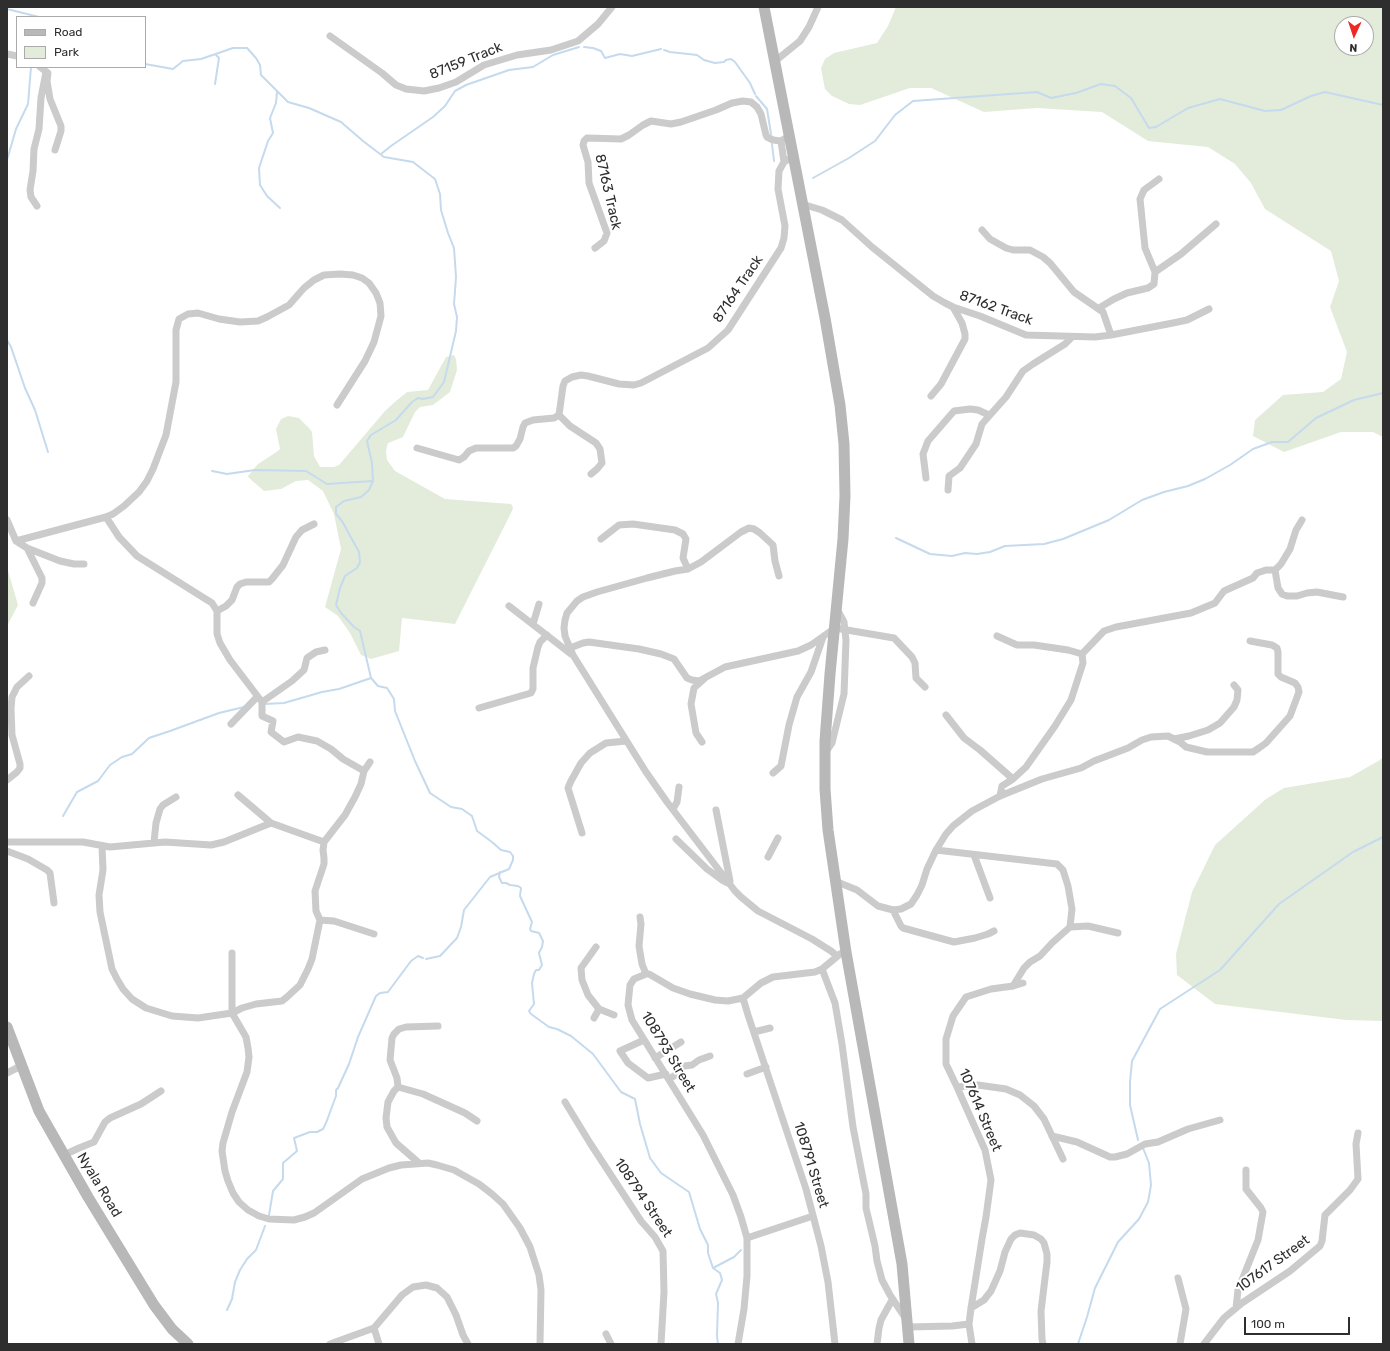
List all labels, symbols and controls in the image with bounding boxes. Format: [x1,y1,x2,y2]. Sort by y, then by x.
legend [16,16,146,68]
north arrow [1334,16,1374,56]
text: Road [54,25,82,39]
street label: 87159 Track [427,39,505,83]
text: N [1349,41,1358,54]
text: Park [54,45,79,59]
street label: 87163 Track [591,152,625,232]
street label: 87164 Track [709,252,767,326]
street label: 87162 Track [957,287,1035,329]
street label: 108793 Street [637,1009,699,1095]
street label: 107614 Street [955,1066,1005,1154]
street label: 108791 Street [790,1120,832,1210]
street label: Nyala Road [73,1150,125,1220]
street label: 108794 Street [610,1155,676,1241]
street label: 107617 Street [1233,1232,1313,1296]
scale bar [1246,1309,1352,1335]
text: 100 m [1251,1317,1285,1331]

